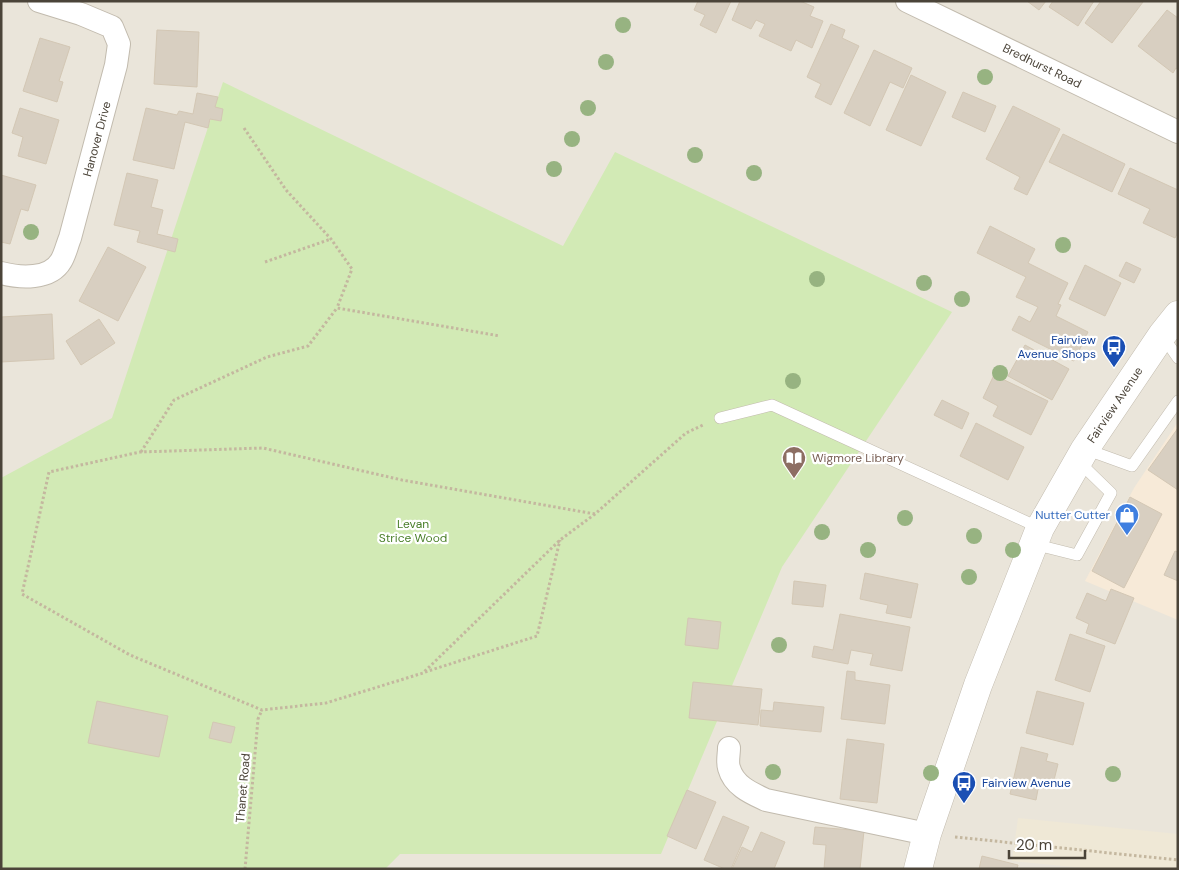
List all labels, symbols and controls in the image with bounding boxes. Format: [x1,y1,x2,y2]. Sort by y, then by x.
street label: Bredhurst Road [1000,40,1084,92]
street label: Hanover Drive [79,99,115,178]
place label: Fairview Avenue Shops [1018,332,1096,362]
bus stop icon: Fairview Avenue Shops [1101,334,1127,368]
street label: Fairview Avenue [1084,364,1147,446]
library icon: Wigmore Library [781,445,807,479]
place label: Wigmore Library [812,450,904,466]
shop icon: Nutter Cutter [1114,502,1140,536]
place label: Nutter Cutter [1035,507,1111,523]
park label: Levan Strice Wood [379,516,447,546]
street label: Thanet Road [232,753,254,823]
bus stop icon: Fairview Avenue [951,770,977,804]
place label: Fairview Avenue [982,775,1071,791]
scale bar [1009,828,1085,860]
text: 20 m [1016,835,1052,855]

